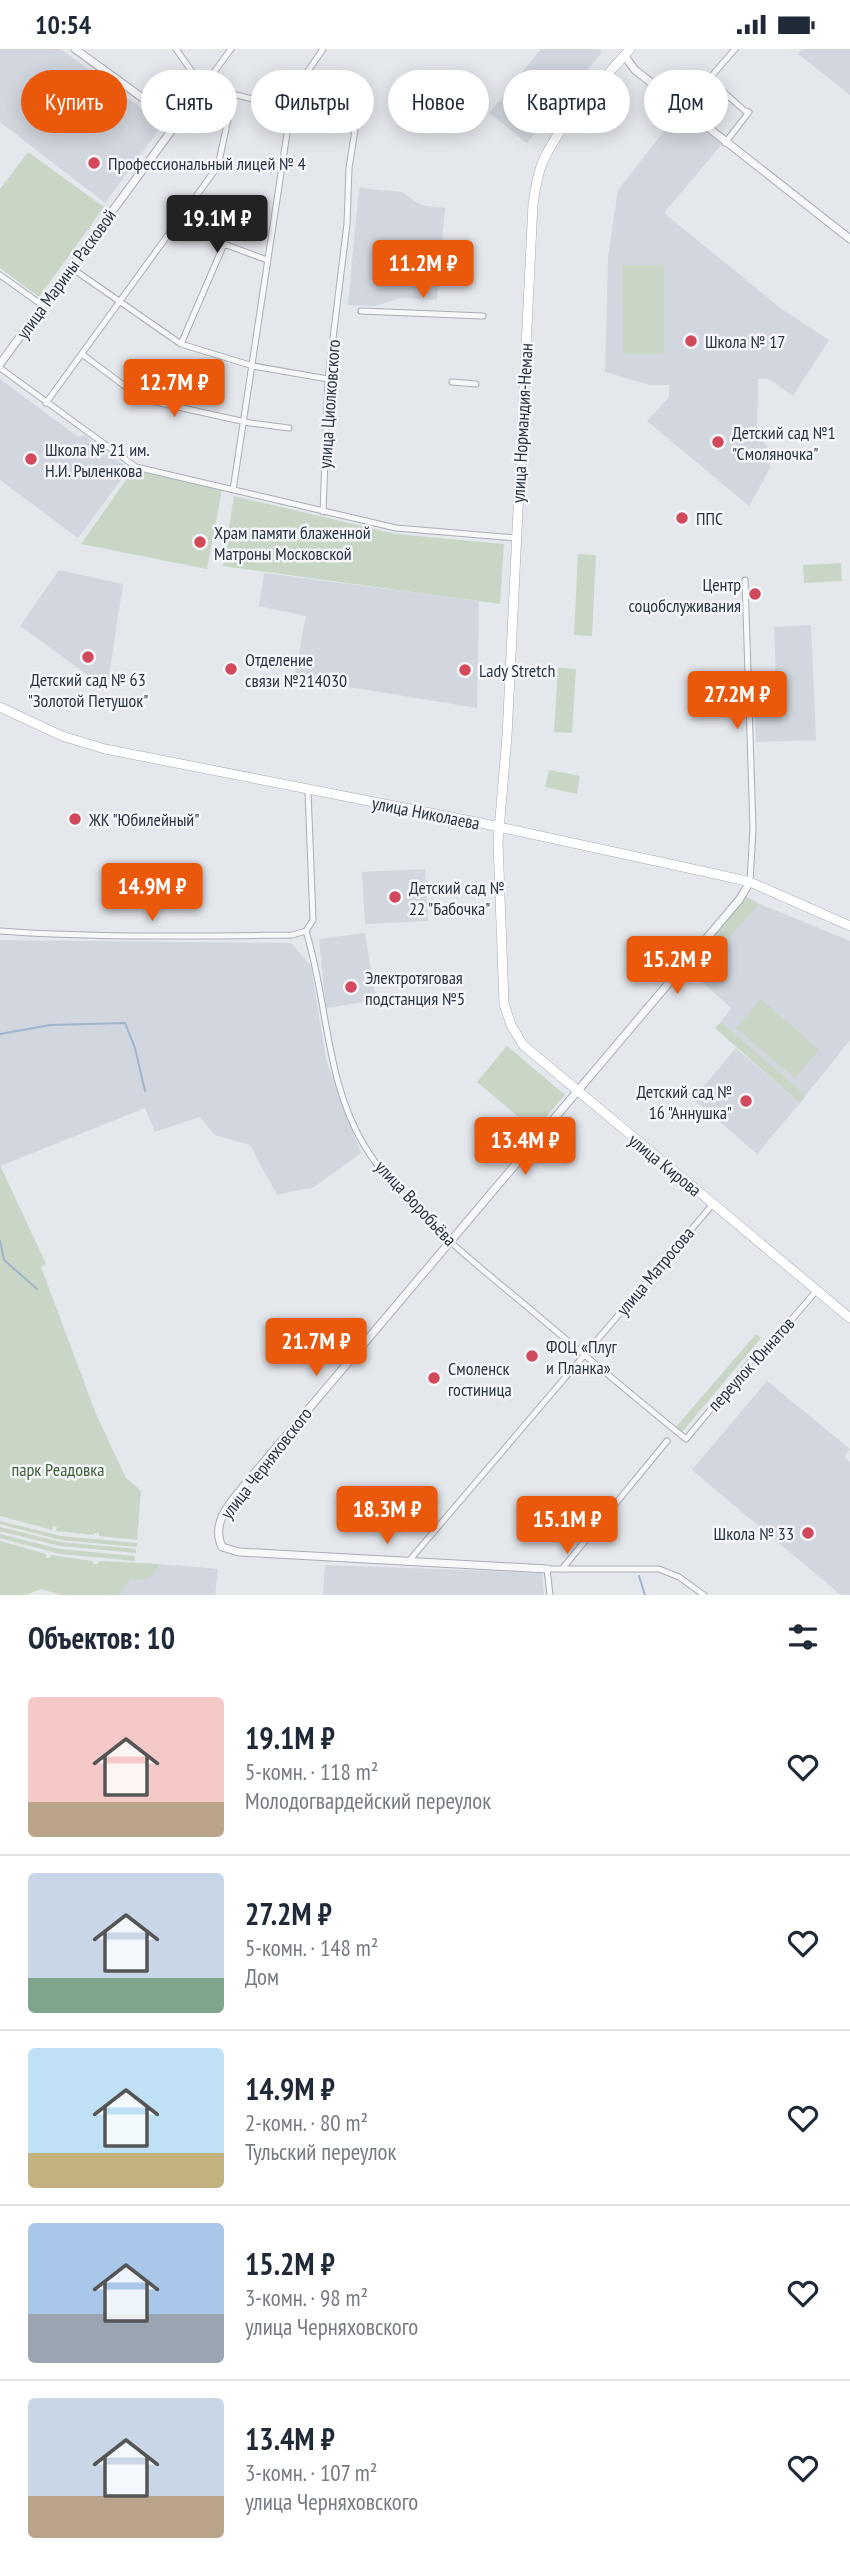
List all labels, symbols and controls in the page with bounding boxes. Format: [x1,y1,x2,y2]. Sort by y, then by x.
text: 10:54 [35,8,91,41]
chip: Купить [21,70,127,133]
chip: Снять [141,70,237,133]
chip: Фильтры [251,70,374,133]
chip: Новое [388,70,489,133]
chip: Квартира [503,70,630,133]
chip: Дом [644,70,728,133]
place label: Профессиональный лицей № 4 [108,152,306,175]
marker: Профессиональный лицей № 4 [86,155,102,171]
pin: 19.1M ₽ [152,195,282,255]
text: 19.1M ₽ [183,203,251,232]
street label: улица Марины Расковой [11,204,121,344]
pin: 11.2M ₽ [358,240,488,300]
text: 11.2M ₽ [389,248,457,277]
place label: Школа № 17 [705,330,785,353]
marker: Школа № 17 [683,333,699,349]
street label: улица Циолковского [313,338,345,469]
street label: улица Нормандия-Неман [506,343,538,503]
pin: 12.7M ₽ [109,359,239,419]
text: 12.7M ₽ [140,367,208,396]
place label: Детский сад №1 "Смоляночка" [732,421,836,465]
marker: Детский сад №1 "Смоляночка" [710,434,726,450]
place label: Школа № 21 им. Н.И. Рыленкова [45,438,150,482]
marker: Школа № 21 им. Н.И. Рыленкова [23,451,39,467]
place label: ППС [696,507,723,530]
marker: ППС [674,510,690,526]
place label: Храм памяти блаженной Матроны Московской [214,521,371,565]
marker: Храм памяти блаженной Матроны Московской [192,534,208,550]
place label: Центр соцобслуживания [629,573,741,617]
marker: Центр соцобслуживания [747,586,763,602]
place label: Отделение связи №214030 [245,648,347,692]
marker: Детский сад № 63 "Золотой Петушок" [80,649,96,665]
place label: Lady Stretch [479,659,555,682]
marker: Отделение связи №214030 [223,661,239,677]
marker: Lady Stretch [457,662,473,678]
place label: Детский сад № 63 "Золотой Петушок" [28,668,148,712]
pin: 27.2M ₽ [672,671,802,731]
text: 27.2M ₽ [704,679,770,708]
street label: улица Николаева [370,791,482,835]
place label: ЖК "Юбилейный" [88,808,199,831]
marker: ЖК "Юбилейный" [67,811,83,827]
pin: 14.9M ₽ [87,863,217,923]
text: 14.9M ₽ [118,871,186,900]
place label: Детский сад № 22 "Бабочка" [409,876,505,920]
marker: Детский сад № 22 "Бабочка" [387,889,403,905]
pin: 15.2M ₽ [612,937,742,996]
text: 15.2M ₽ [643,944,711,973]
place label: Электротяговая подстанция №5 [365,966,465,1010]
marker: Электротяговая подстанция №5 [343,979,359,995]
place label: Детский сад № 16 "Аннушка" [636,1080,732,1124]
marker: Детский сад № 16 "Аннушка" [738,1093,754,1109]
pin: 13.4M ₽ [460,1117,590,1177]
text: 13.4M ₽ [491,1125,559,1154]
street label: улица Кирова [624,1129,706,1201]
street label: улица Воробьёва [370,1155,462,1251]
street label: улица Матросова [611,1222,699,1320]
street label: переулок Юннатов [703,1312,799,1416]
pin: 21.7M ₽ [251,1319,381,1378]
text: 21.7M ₽ [282,1326,350,1355]
place label: ФОЦ «Плуг и Планка» [546,1335,618,1379]
marker: ФОЦ «Плуг и Планка» [524,1348,540,1364]
place label: Смоленск гостиница [448,1357,512,1401]
marker: Смоленск гостиница [426,1370,442,1386]
street label: улица Черняховского [215,1402,317,1524]
park label: парк Реадовка [12,1458,104,1481]
pin: 18.3M ₽ [322,1487,452,1546]
text: 18.3M ₽ [353,1494,421,1523]
pin: 15.1M ₽ [502,1497,632,1556]
text: 15.1M ₽ [533,1504,601,1533]
place label: Школа № 33 [714,1522,794,1545]
marker: Школа № 33 [800,1525,816,1541]
text: Объектов: 10 [28,1618,175,1657]
icon: filters [784,1618,822,1656]
text: 19.1M ₽ [245,1718,335,1757]
icon: home [84,1725,168,1809]
icon: heart [784,1748,822,1786]
text: 5-комн. · 118 m² [245,1757,378,1786]
text: Молодогвардейский переулок [245,1786,491,1815]
text: 27.2M ₽ [245,1894,332,1933]
icon: home [84,1901,168,1985]
icon: heart [784,1924,822,1962]
text: 5-комн. · 148 m² [245,1933,378,1962]
text: Дом [245,1962,279,1991]
text: 14.9M ₽ [245,2069,335,2108]
icon: home [84,2076,168,2160]
icon: heart [784,2099,822,2137]
text: 2-комн. · 80 m² [245,2108,368,2137]
text: Тульский переулок [245,2137,396,2166]
text: 15.2M ₽ [245,2244,335,2283]
icon: home [84,2251,168,2335]
icon: heart [784,2274,822,2312]
text: 3-комн. · 98 m² [245,2283,368,2312]
text: улица Черняховского [245,2312,418,2341]
text: 13.4M ₽ [245,2419,335,2458]
icon: home [84,2426,168,2510]
icon: heart [784,2449,822,2487]
text: 3-комн. · 107 m² [245,2458,377,2487]
text: улица Черняховского [245,2487,418,2516]

